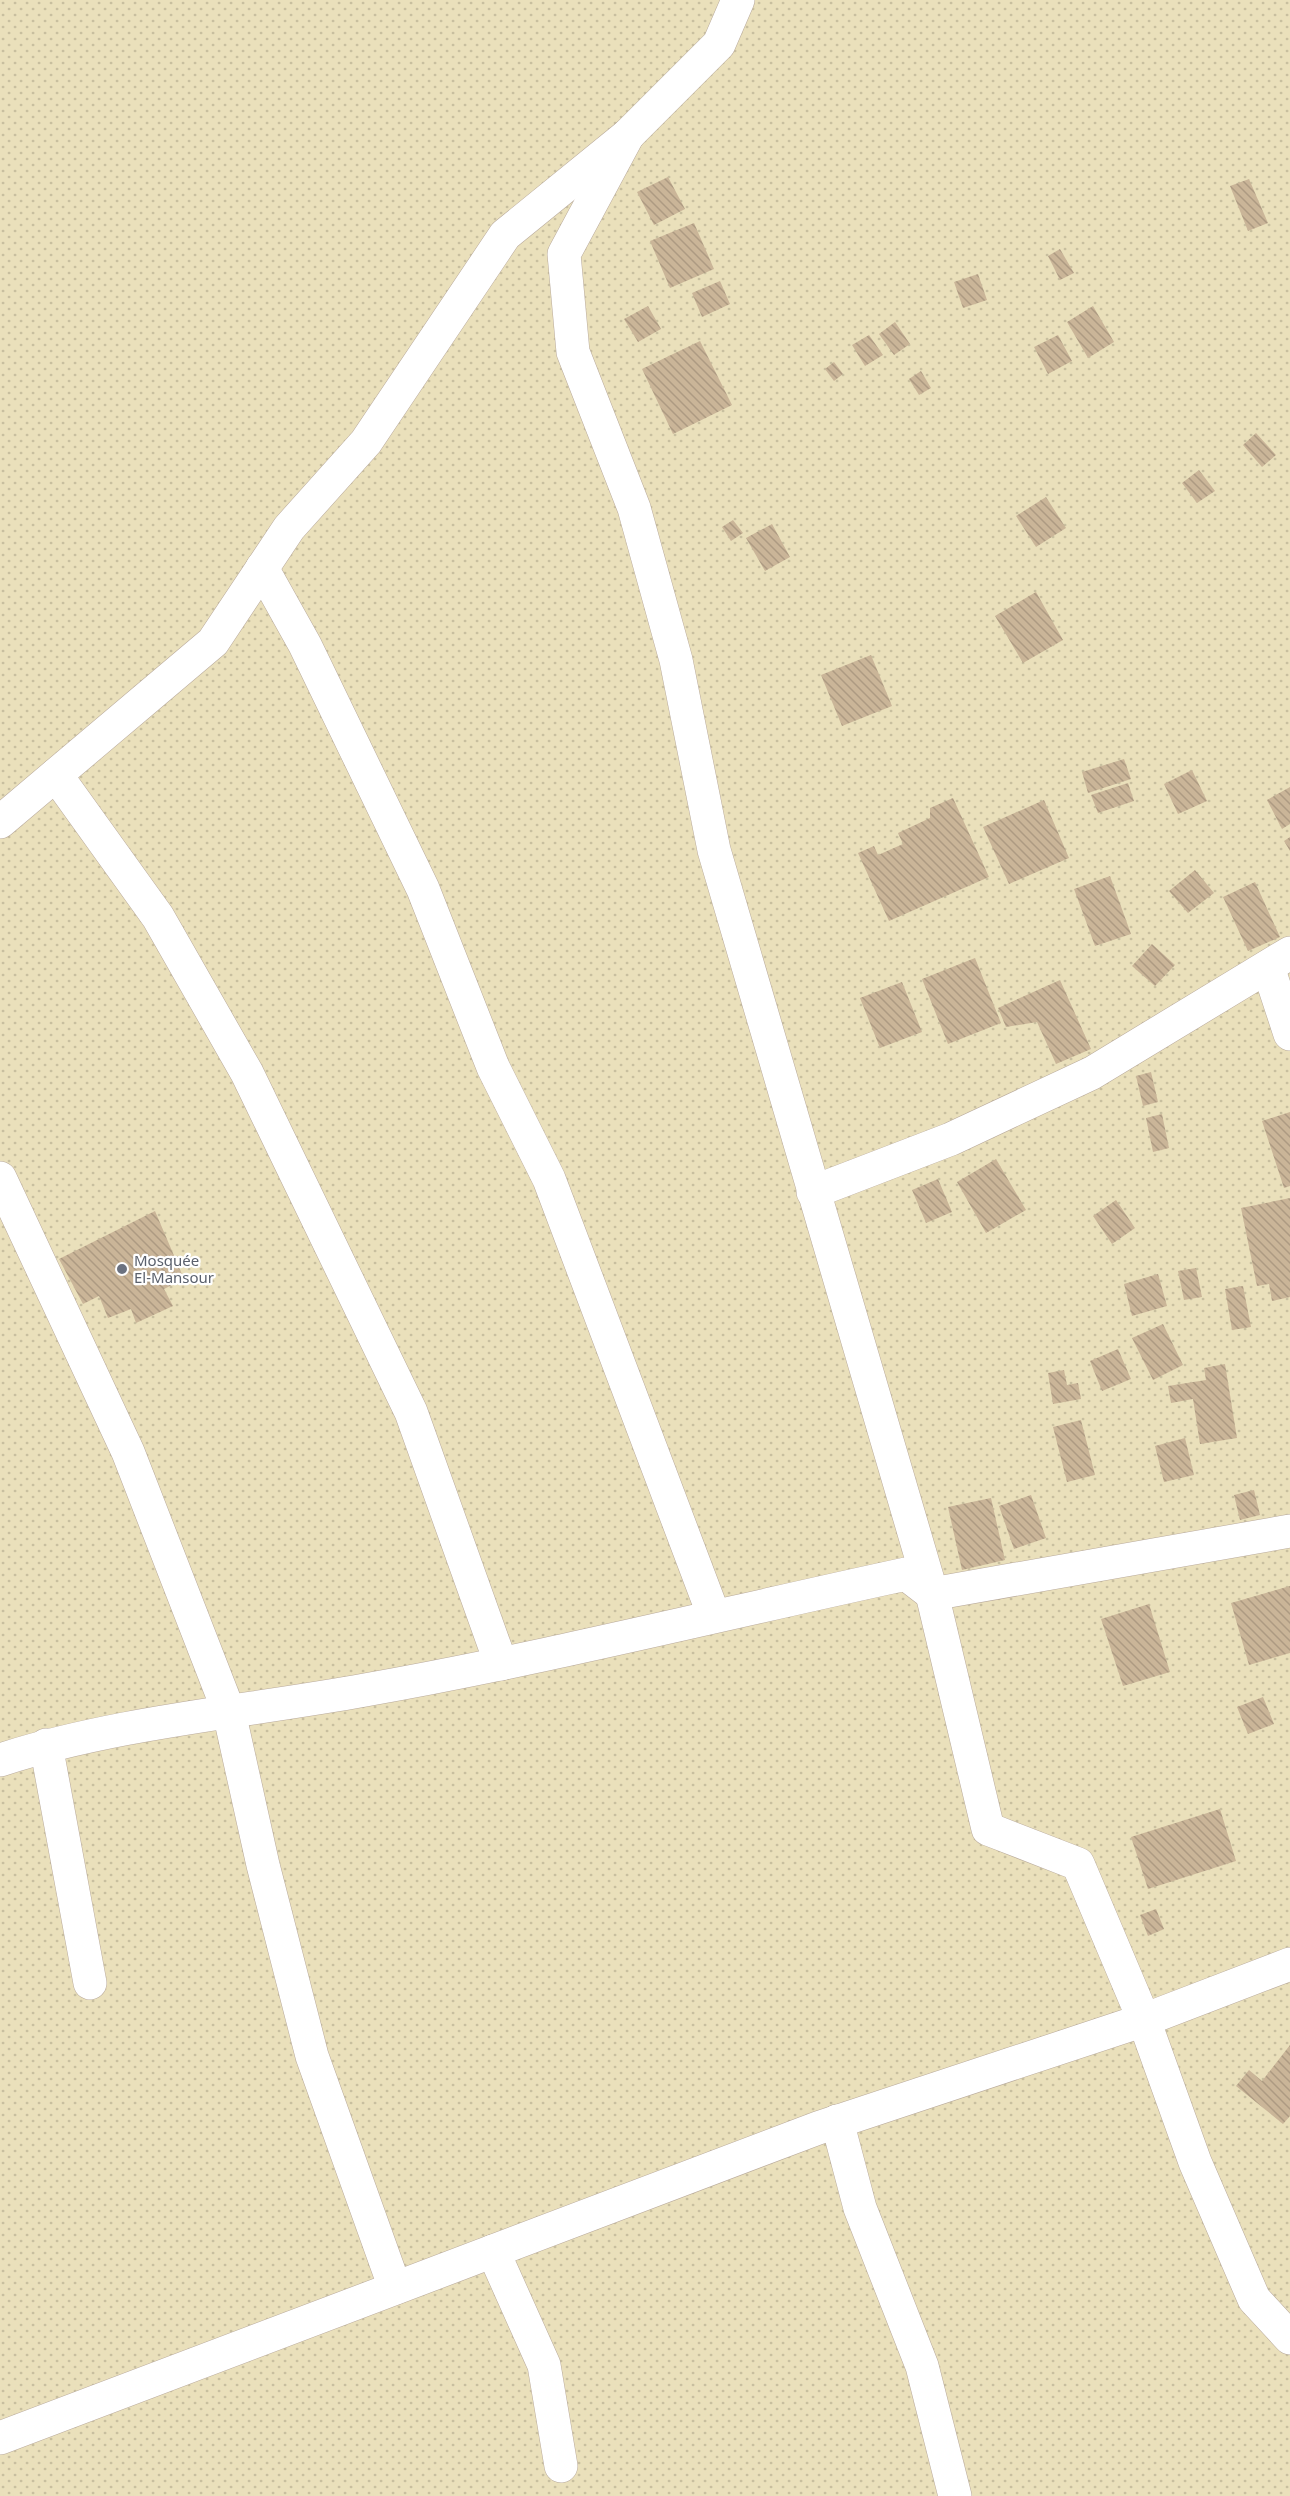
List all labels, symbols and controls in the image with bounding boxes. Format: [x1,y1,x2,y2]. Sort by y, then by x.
place label: Mosquée El-Mansour [134,1250,214,1287]
marker: Mosquée El-Mansour [115,1262,129,1276]

